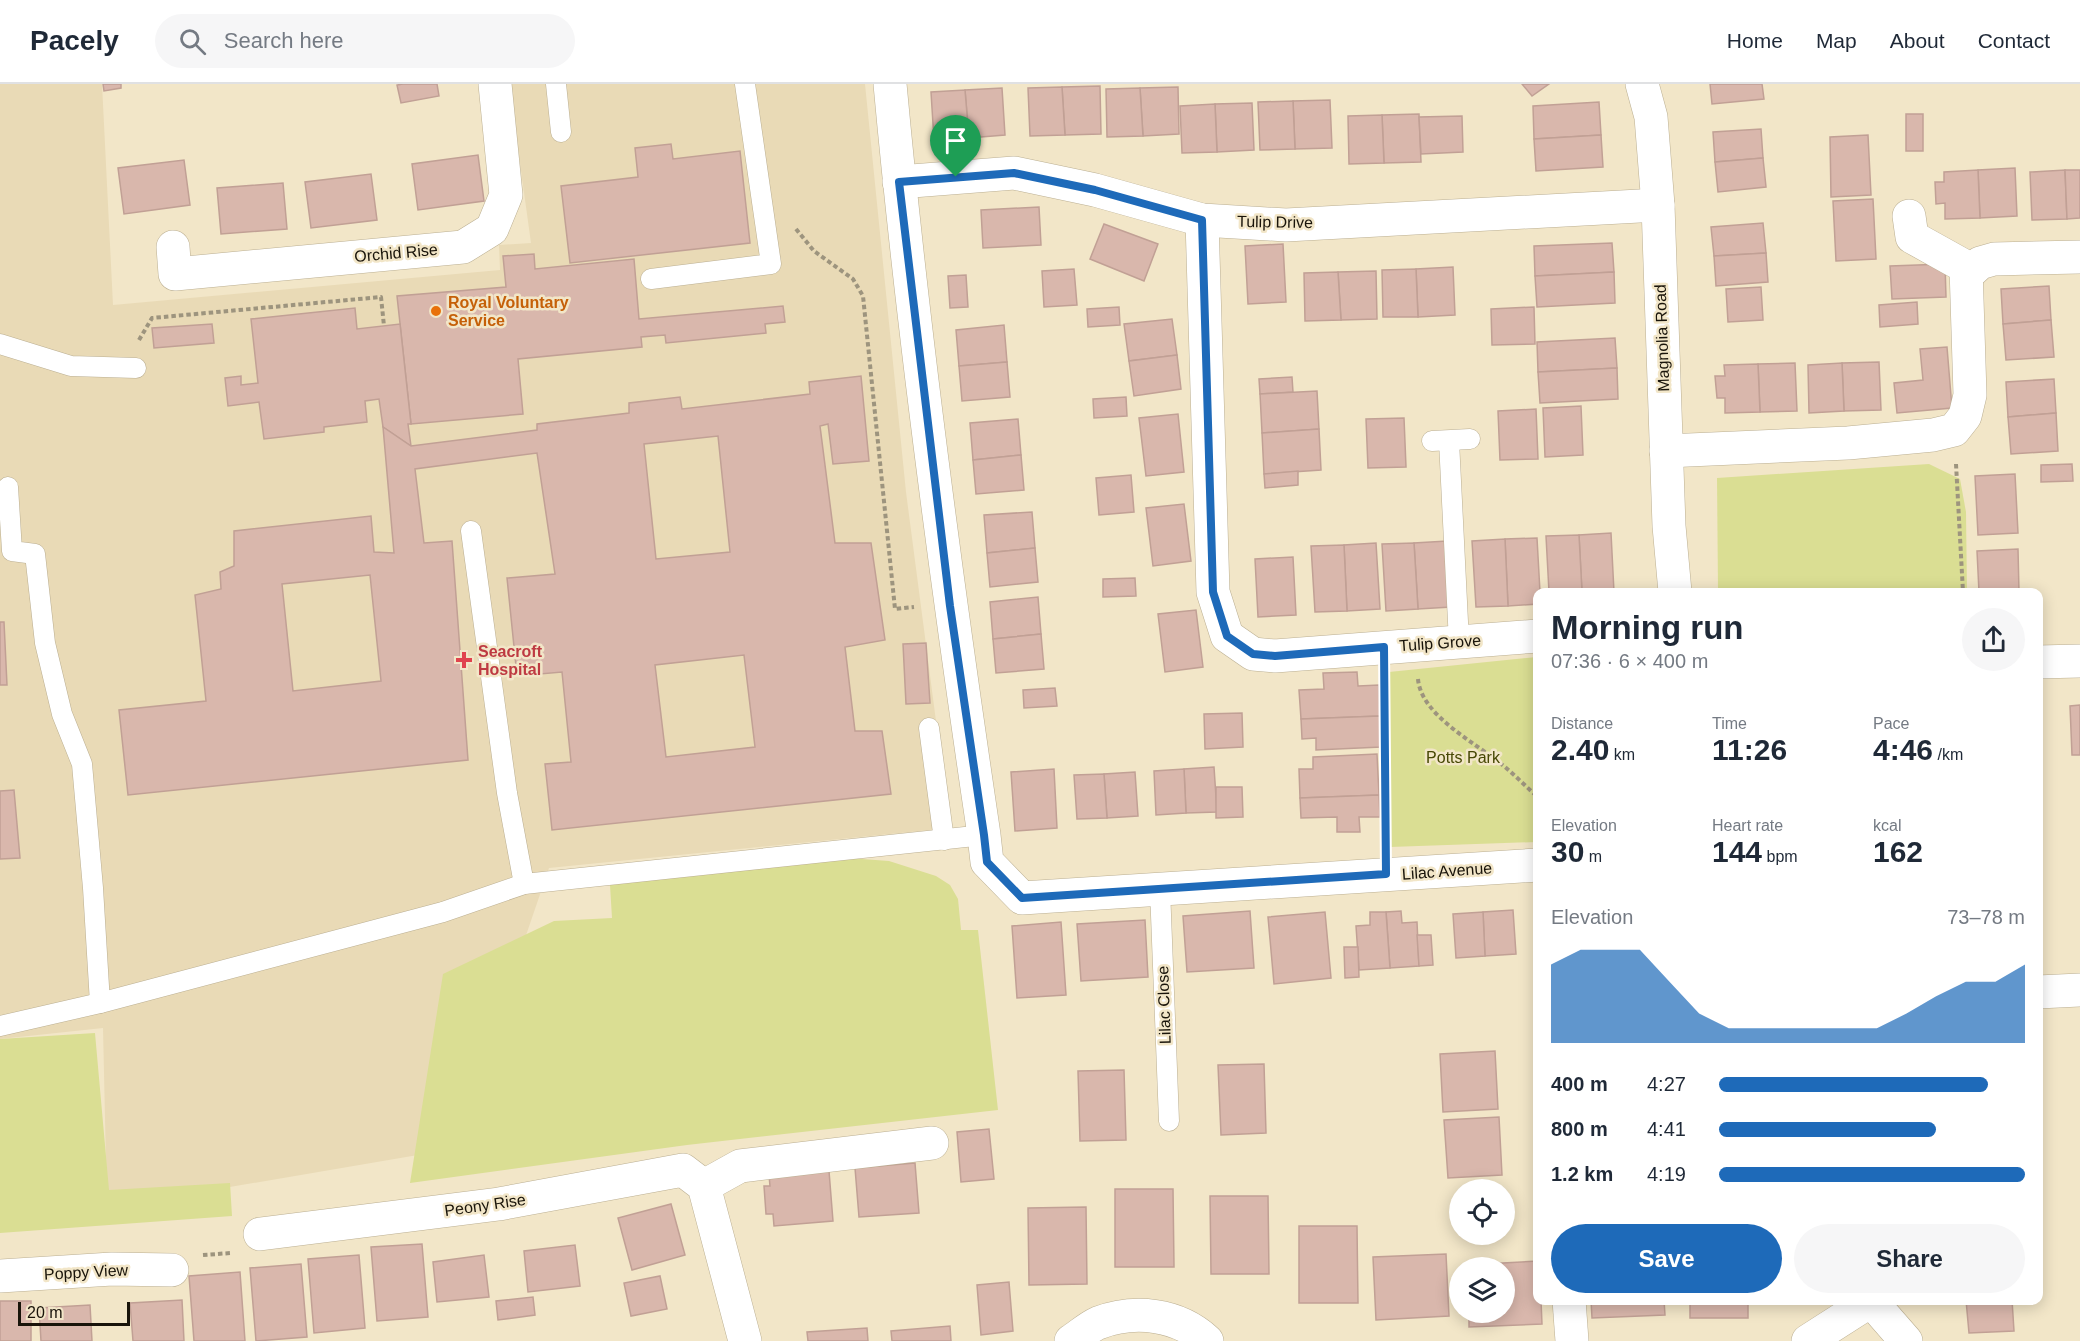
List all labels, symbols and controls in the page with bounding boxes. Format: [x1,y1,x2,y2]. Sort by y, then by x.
search box [155,14,575,68]
text: Pacely [30,25,119,56]
icon: search [176,25,209,58]
text: Search here [224,28,344,53]
text: Home [1727,29,1783,52]
text: Map [1816,29,1857,52]
text: About [1890,29,1945,52]
text: Contact [1978,29,2050,52]
pin [930,115,981,177]
icon: arrive [939,124,972,157]
street label: Tulip Drive [1237,213,1313,231]
street label: Orchid Rise [354,241,438,265]
street label: Magnolia Road [1652,284,1672,392]
place label: Royal Voluntary Service [448,294,569,329]
marker: Royal Voluntary Service [429,304,443,318]
button: share [1962,608,2025,671]
text: Morning run [1551,609,1743,646]
street label: Tulip Grove [1398,632,1482,654]
place label: Seacroft Hospital [478,643,543,678]
text: 07:36 · 6 × 400 m [1551,650,1708,672]
marker: Seacroft Hospital [455,651,473,669]
text: Distance [1551,715,1613,732]
text: Time [1712,715,1747,732]
text: Pace [1873,715,1909,732]
text: 2.40 [1551,733,1609,766]
text: 11:26 [1712,733,1787,766]
text: 4:46 [1873,733,1933,766]
text: km [1609,746,1635,763]
text: /km [1933,746,1963,763]
park label: Potts Park [1426,749,1501,766]
text: Elevation [1551,817,1617,834]
text: Heart rate [1712,817,1783,834]
text: kcal [1873,817,1901,834]
text: 30 [1551,835,1584,868]
text: 144 [1712,835,1762,868]
text: 162 [1873,835,1923,868]
text: m [1584,848,1602,865]
text: bpm [1762,848,1798,865]
street label: Lilac Avenue [1401,859,1493,883]
text: Elevation [1551,906,1633,928]
text: 73–78 m [1947,906,2025,928]
street label: Lilac Close [1154,966,1174,1044]
text: 400 m [1551,1073,1608,1095]
text: 4:27 [1647,1073,1686,1095]
text: 800 m [1551,1118,1608,1140]
text: 4:41 [1647,1118,1686,1140]
text: 1.2 km [1551,1163,1613,1185]
text: 4:19 [1647,1163,1686,1185]
map controls [1449,1179,1515,1323]
button: locate [1449,1179,1515,1245]
street label: Peony Rise [443,1191,527,1219]
button: Save [1551,1224,1782,1293]
button: Share [1794,1224,2025,1293]
button: layers [1449,1257,1515,1323]
street label: Poppy View [44,1261,129,1283]
scale bar [18,1299,130,1326]
text: 20 m [27,1304,63,1321]

